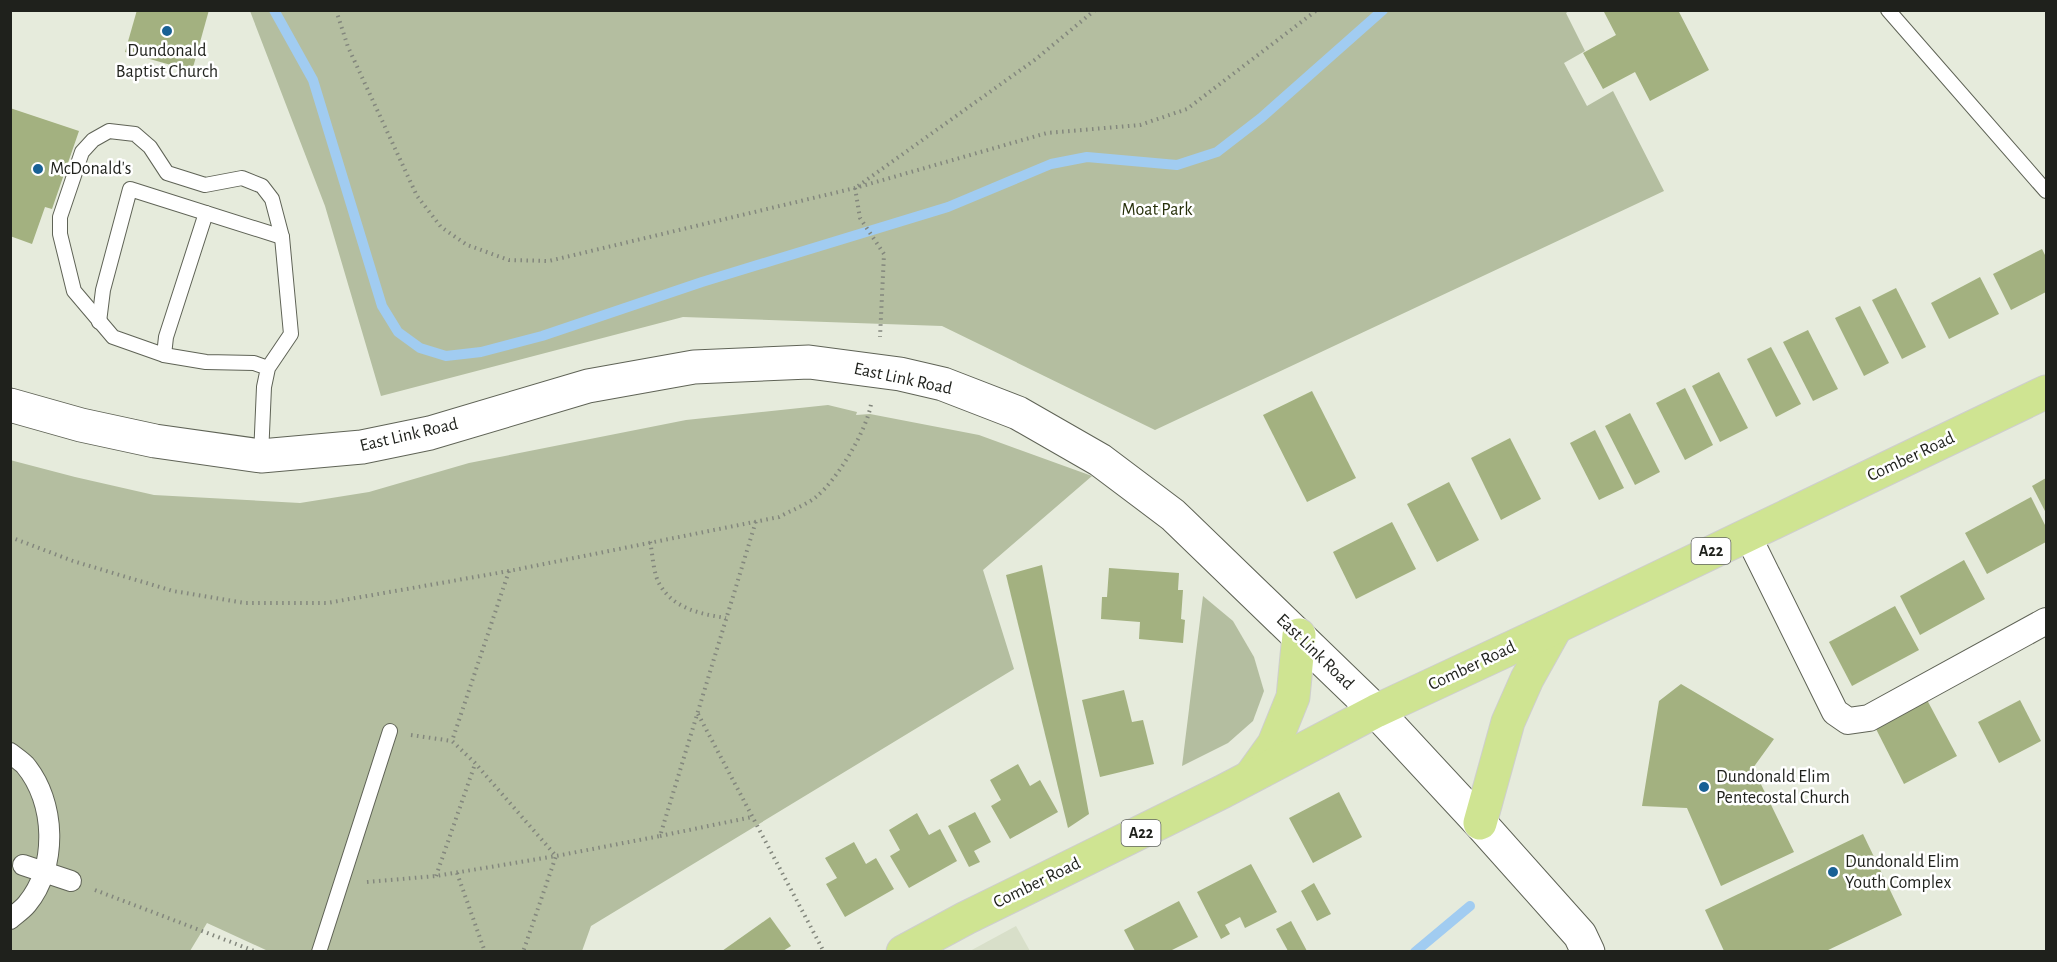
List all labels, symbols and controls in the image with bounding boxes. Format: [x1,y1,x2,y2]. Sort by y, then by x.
marker: Dundonald Baptist Church [160,24,174,38]
place label: Dundonald Baptist Church [116,42,218,81]
place label: McDonald's [50,160,132,178]
marker: McDonald's [31,162,45,176]
park label: Moat Park [1122,201,1193,219]
street label: East Link Road [852,360,954,398]
street label: East Link Road [358,415,460,455]
street label: Comber Road [1865,429,1957,485]
road number: A22 [1692,538,1730,564]
street label: East Link Road [1273,611,1357,693]
street label: Comber Road [1426,638,1518,694]
place label: Dundonald Elim Pentecostal Church [1716,768,1850,807]
marker: Dundonald Elim Pentecostal Church [1697,780,1711,794]
road number: A22 [1122,820,1160,846]
place label: Dundonald Elim Youth Complex [1845,853,1959,892]
street label: Comber Road [991,854,1083,912]
marker: Dundonald Elim Youth Complex [1826,865,1840,879]

